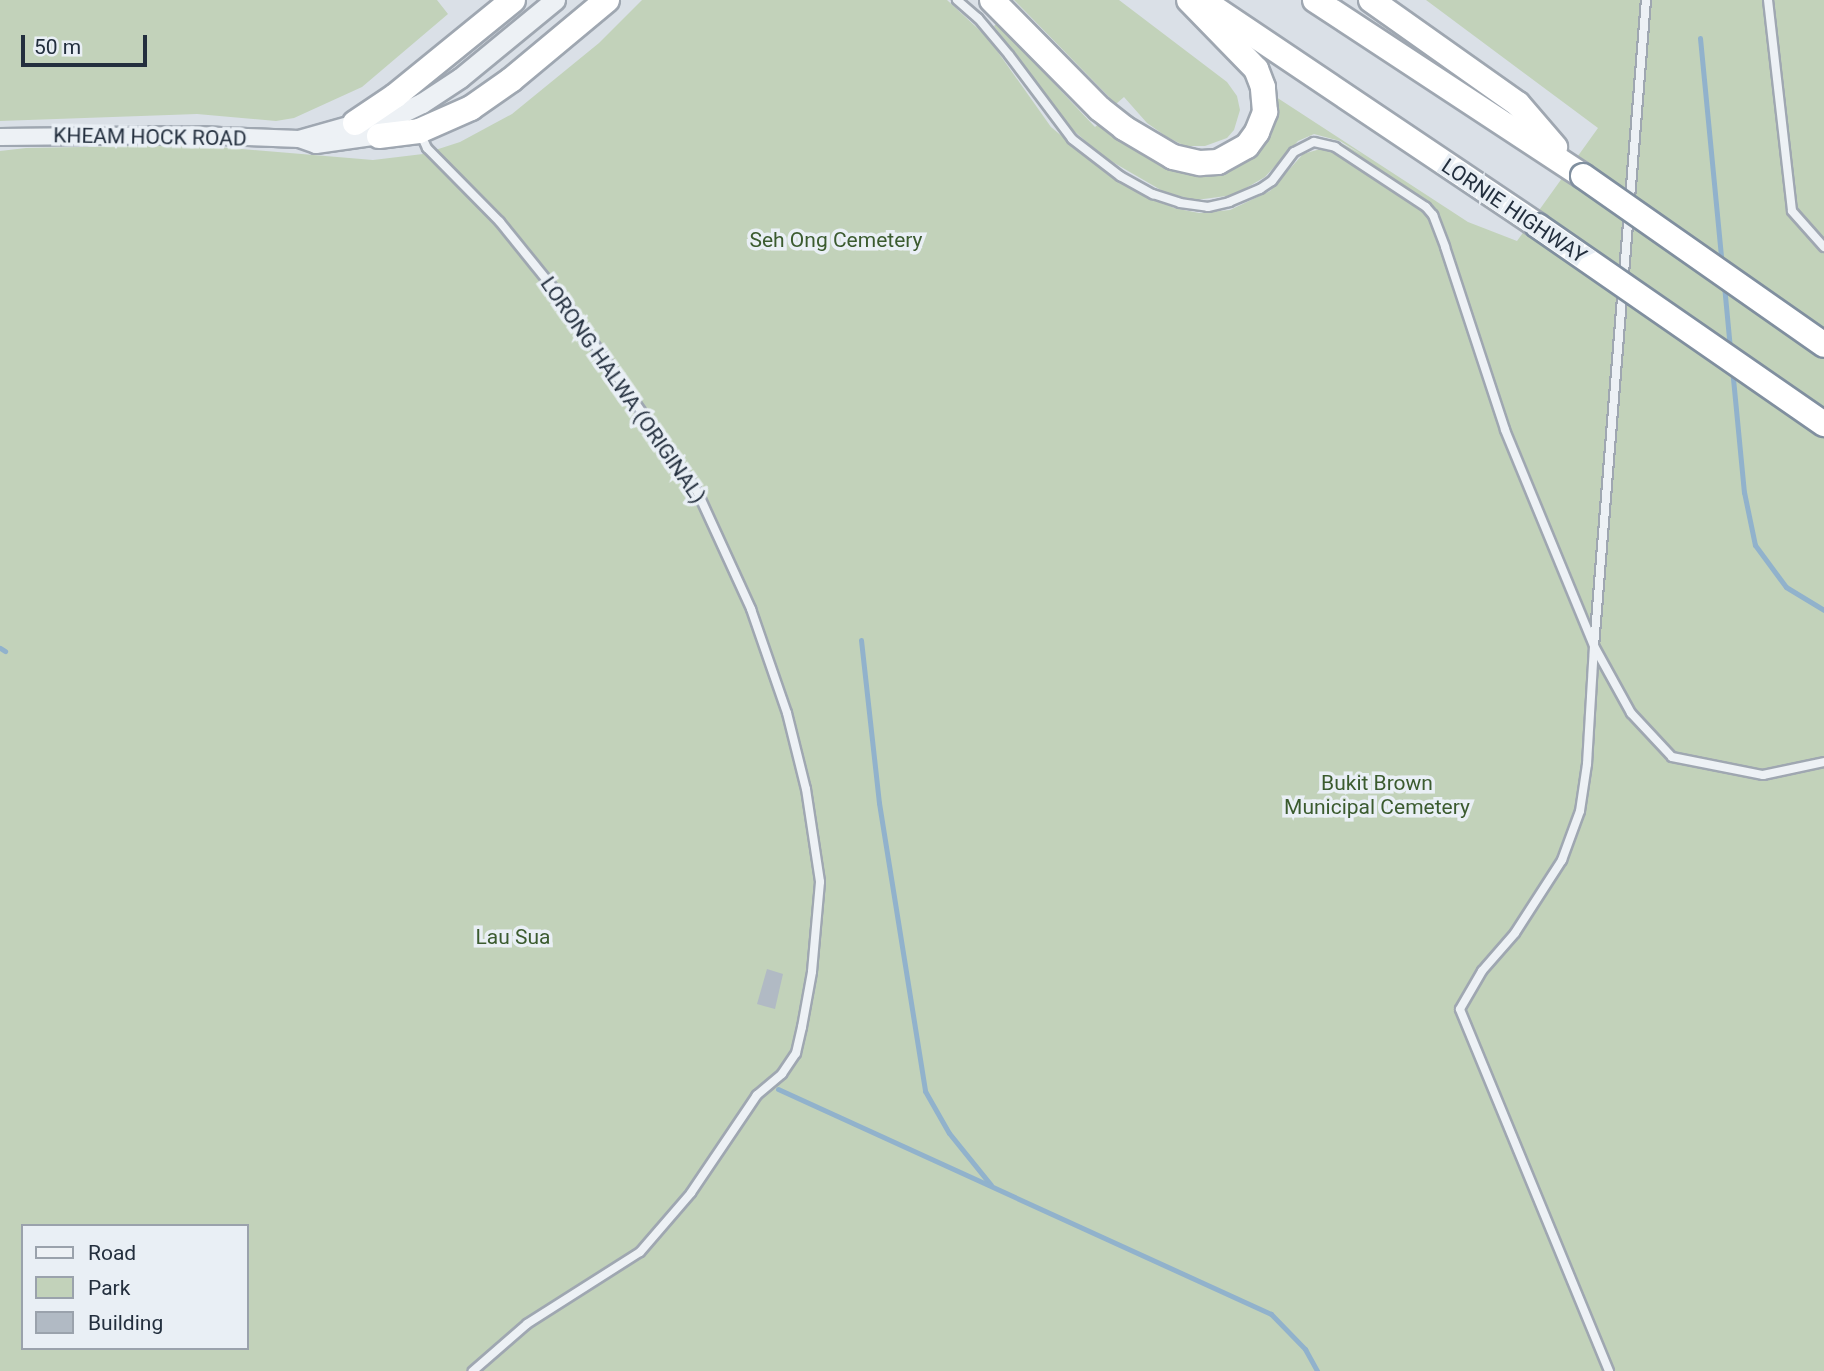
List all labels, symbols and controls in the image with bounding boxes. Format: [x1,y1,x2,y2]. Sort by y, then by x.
scale bar [24,21,150,65]
text: 50 m [34,35,81,59]
street label: KHEAM HOCK ROAD [53,123,247,151]
street label: LORNIE HIGHWAY [1437,153,1591,269]
park label: Seh Ong Cemetery [749,227,923,253]
street label: LORONG HALWA (ORIGINAL) [535,272,711,508]
park label: Bukit Brown Municipal Cemetery [1284,770,1470,820]
park label: Lau Sua [476,924,550,950]
legend [21,1224,248,1350]
text: Road [88,1241,136,1265]
text: Park [88,1276,130,1300]
text: Building [88,1311,163,1335]

